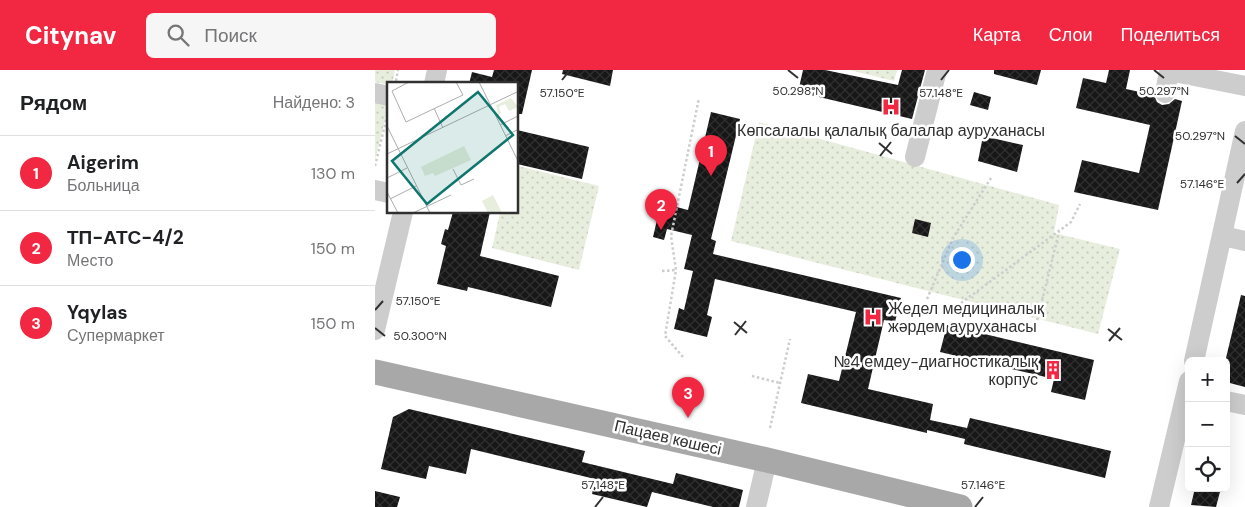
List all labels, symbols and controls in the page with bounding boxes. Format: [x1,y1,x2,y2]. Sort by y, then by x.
search box [146,13,496,58]
text: Citynav [25,20,116,51]
icon: search [164,21,192,49]
text: Поиск [204,23,257,48]
text: Карта [973,23,1021,47]
text: Слои [1049,23,1093,47]
text: Поделиться [1121,23,1220,47]
inset map [387,82,519,214]
text: 50.298°N [772,83,824,99]
text: 50.297°N [1139,83,1189,99]
text: 57.150°E [539,85,585,101]
text: 57.148°E [919,85,963,101]
text: Рядом [20,89,87,117]
text: Найдено: 3 [273,92,355,113]
hospital icon: Көпсалалы қалалық балалар ауруханасы [880,96,902,118]
place label: Көпсалалы қалалық балалар ауруханасы [737,120,1045,141]
text: 50.297°N [1175,128,1225,144]
pin: 1 [695,135,727,176]
text: Aigerim [67,150,139,175]
text: 1 [33,163,39,184]
text: 130 m [311,163,355,184]
text: Больница [67,175,140,196]
text: 57.146°E [1180,176,1224,192]
pin: 2 [645,189,677,230]
text: ТП-АТС-4/2 [67,225,184,250]
text: 2 [31,238,41,259]
text: 150 m [311,238,355,259]
your location [949,247,975,273]
text: Место [67,250,113,271]
text: 57.150°E [395,293,441,309]
place label: Жедел медициналық жәрдем ауруханасы [888,298,1045,337]
text: Yqylas [67,300,128,325]
hospital icon: Жедел медициналық жәрдем ауруханасы [862,306,884,328]
text: 3 [31,313,41,334]
text: 150 m [311,313,355,334]
text: Супермаркет [67,325,165,346]
text: 50.300°N [393,328,447,344]
place label: №4 емдеу-диагностикалық корпус [833,351,1039,390]
map controls [1185,357,1230,492]
button: + [1185,357,1230,402]
building icon: №4 емдеу-диагностикалық корпус [1042,359,1064,381]
pin: 3 [672,377,704,418]
button: − [1185,402,1230,447]
street label: Пацаев көшесі [612,415,724,460]
button: locate [1185,447,1230,492]
text: 57.148°E [581,477,625,493]
text: 57.146°E [961,477,1005,493]

